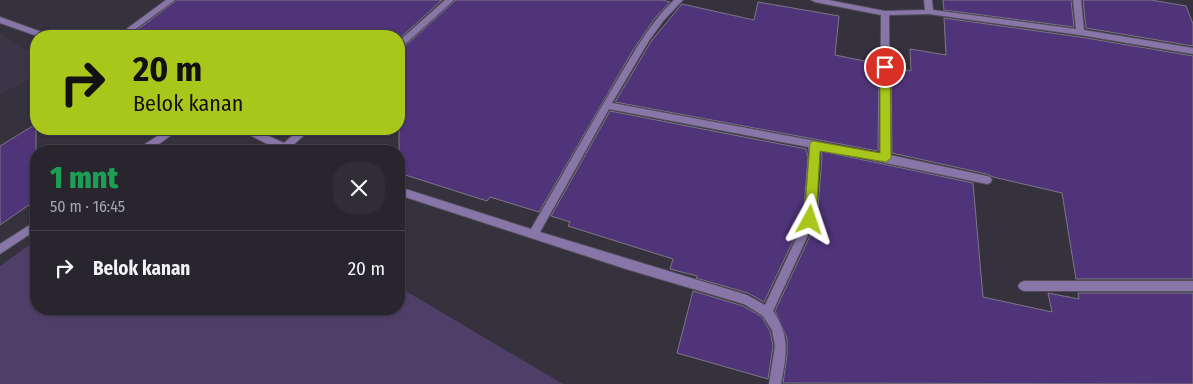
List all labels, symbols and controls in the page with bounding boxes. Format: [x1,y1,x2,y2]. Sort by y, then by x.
pin [864,46,906,88]
text: 20 m [133,48,202,90]
icon: right [50,50,115,115]
icon: arrive [871,53,899,81]
text: Belok kanan [133,90,243,117]
text: 1 mnt [50,160,118,196]
button: close [333,162,385,214]
position arrow [783,193,835,245]
text: 50 m · 16:45 [50,197,125,216]
icon: right [50,254,78,282]
text: Belok kanan [93,257,190,280]
text: 20 m [348,257,385,280]

